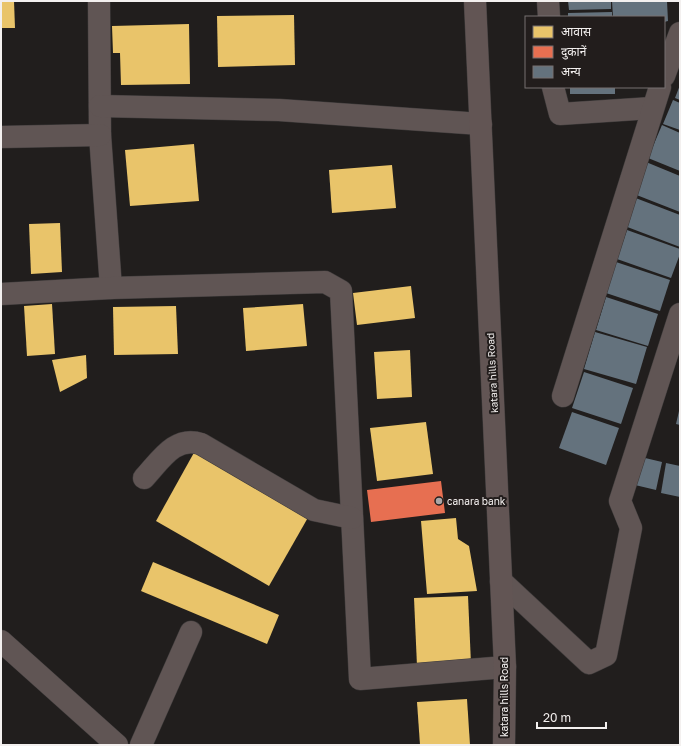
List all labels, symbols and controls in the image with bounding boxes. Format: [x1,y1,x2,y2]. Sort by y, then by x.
legend [525,16,665,88]
text: आवास [561,24,592,39]
text: दुकानें [561,44,587,60]
text: अन्य [561,64,582,79]
street label: katara hills Road [484,333,500,413]
place label: canara bank [447,495,506,507]
marker: canara bank [434,496,444,506]
street label: katara hills Road [498,657,510,737]
scale bar [537,704,606,730]
text: 20 m [543,710,571,725]

